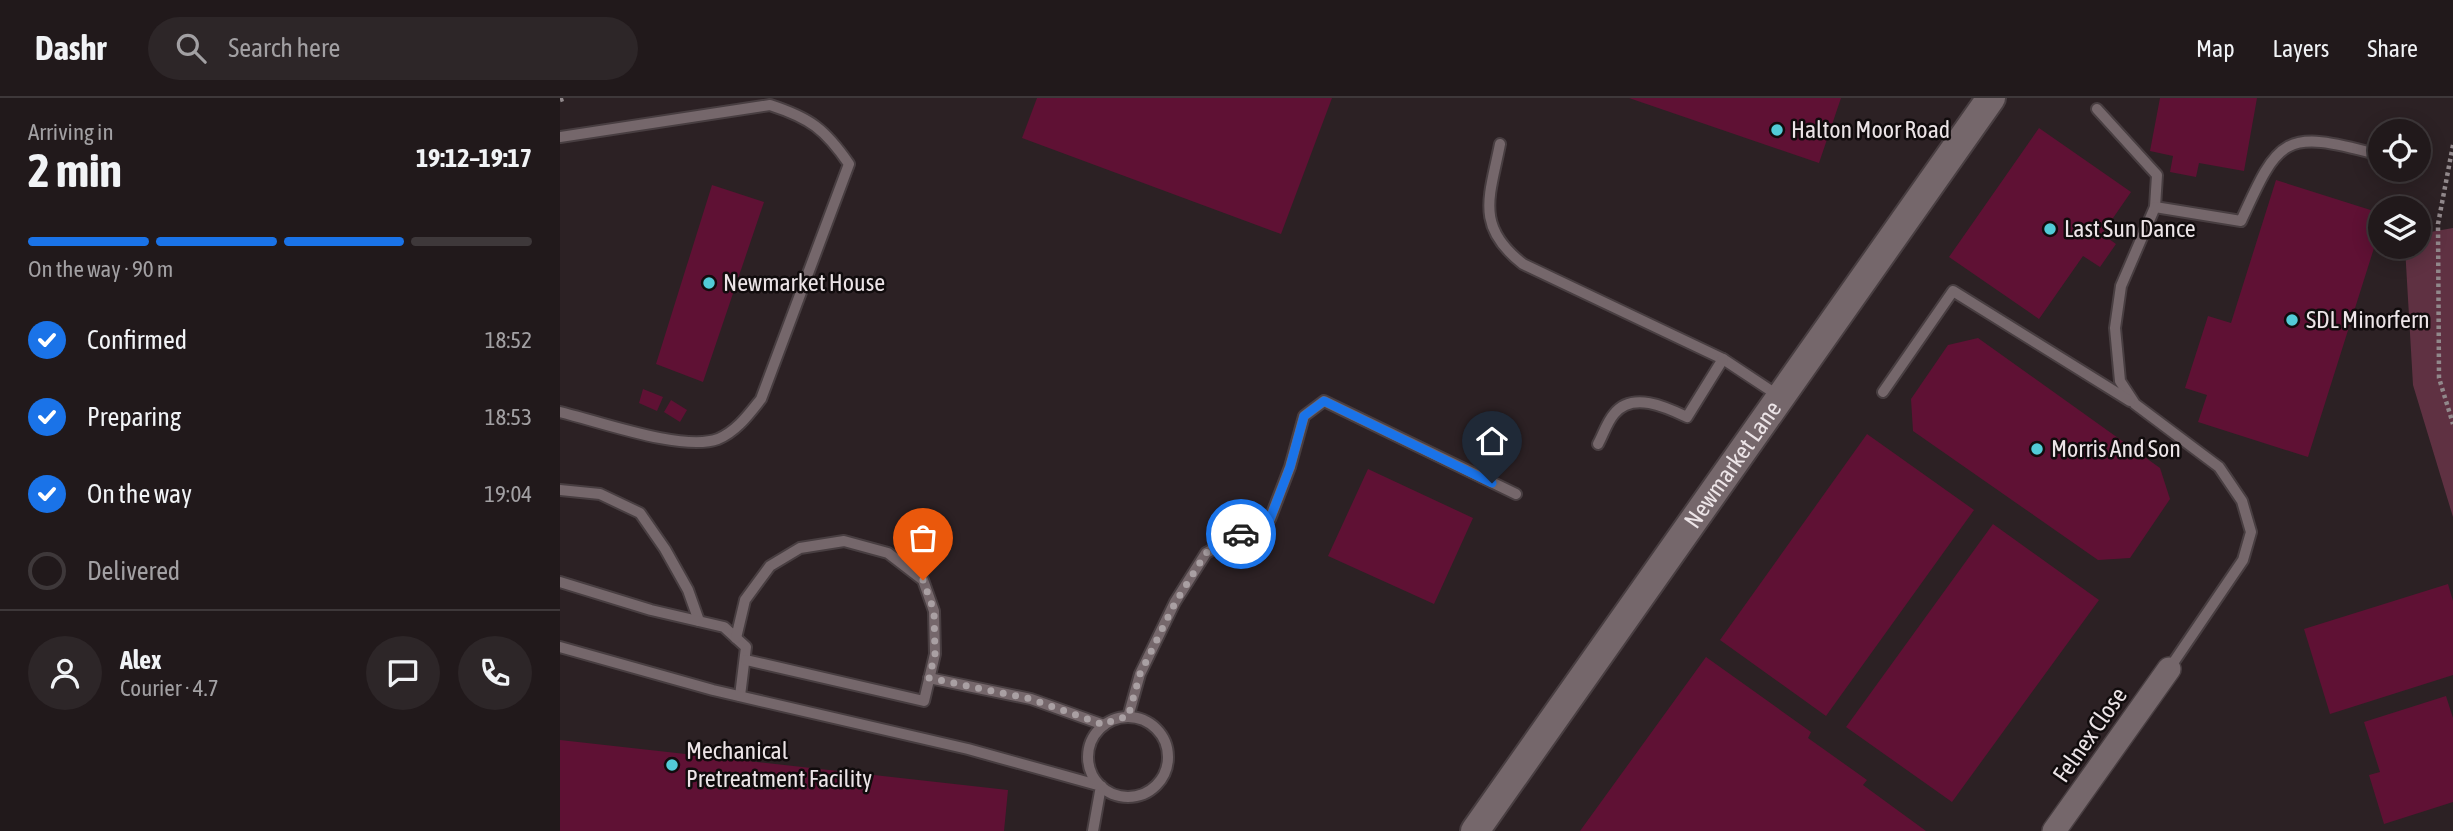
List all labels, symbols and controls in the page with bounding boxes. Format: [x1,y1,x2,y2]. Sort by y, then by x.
search box [148,17,638,80]
text: Dashr [35,29,106,67]
icon: search [172,29,210,67]
text: Search here [228,33,340,63]
text: Map [2196,35,2235,62]
text: Layers [2273,35,2329,62]
text: Share [2367,35,2418,62]
place label: Halton Moor Road [1791,116,1950,143]
text: Arriving in [28,119,114,145]
map controls [2368,119,2431,259]
button: locate [2368,119,2431,182]
marker: Halton Moor Road [1769,122,1785,138]
text: 19:12–19:17 [416,143,532,173]
text: 2 min [28,144,122,197]
button: layers [2368,196,2431,259]
place label: Last Sun Dance [2064,215,2196,242]
marker: Last Sun Dance [2042,221,2058,237]
text: On the way · 90 m [28,256,173,282]
place label: Newmarket House [723,269,885,296]
marker: Newmarket House [701,275,717,291]
place label: SDL Minorfern [2306,306,2430,333]
marker: SDL Minorfern [2284,312,2300,328]
icon: check [28,321,66,359]
text: Confirmed [87,325,187,355]
text: 18:52 [485,327,532,353]
street label: Newmarket Lane [1679,396,1786,533]
icon: check [28,398,66,436]
text: Preparing [87,402,181,432]
text: 18:53 [485,404,532,430]
pin [1462,411,1522,483]
icon: home [1473,422,1511,460]
place label: Morris And Son [2051,435,2181,462]
marker: Morris And Son [2029,441,2045,457]
icon: check [28,475,66,513]
text: On the way [87,479,192,509]
text: 19:04 [484,481,532,507]
courier [1206,499,1276,569]
pin [893,508,953,580]
icon: car [1222,515,1260,553]
icon: bag [904,519,942,557]
text: Delivered [87,556,180,586]
button: person [28,636,102,710]
button: chat [366,636,440,710]
button: phone [458,636,532,710]
text: Alex [120,645,161,675]
text: Courier · 4.7 [120,675,219,701]
street label: Felnex Close [2047,682,2132,787]
place label: Mechanical Pretreatment Facility [686,737,872,792]
marker: Mechanical Pretreatment Facility [664,757,680,773]

